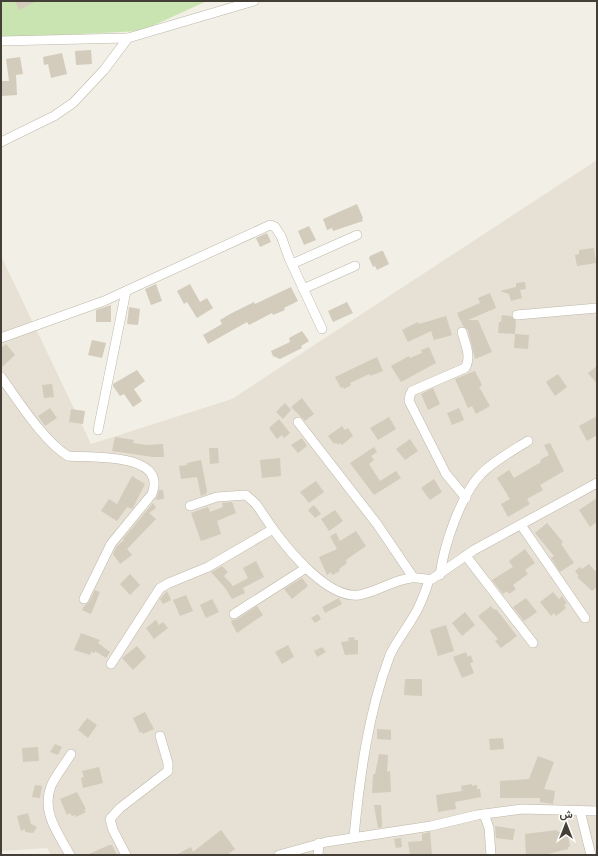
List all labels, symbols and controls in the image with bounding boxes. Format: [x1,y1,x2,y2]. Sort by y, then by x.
north arrow [546,804,586,844]
text: ش [559,807,573,822]

